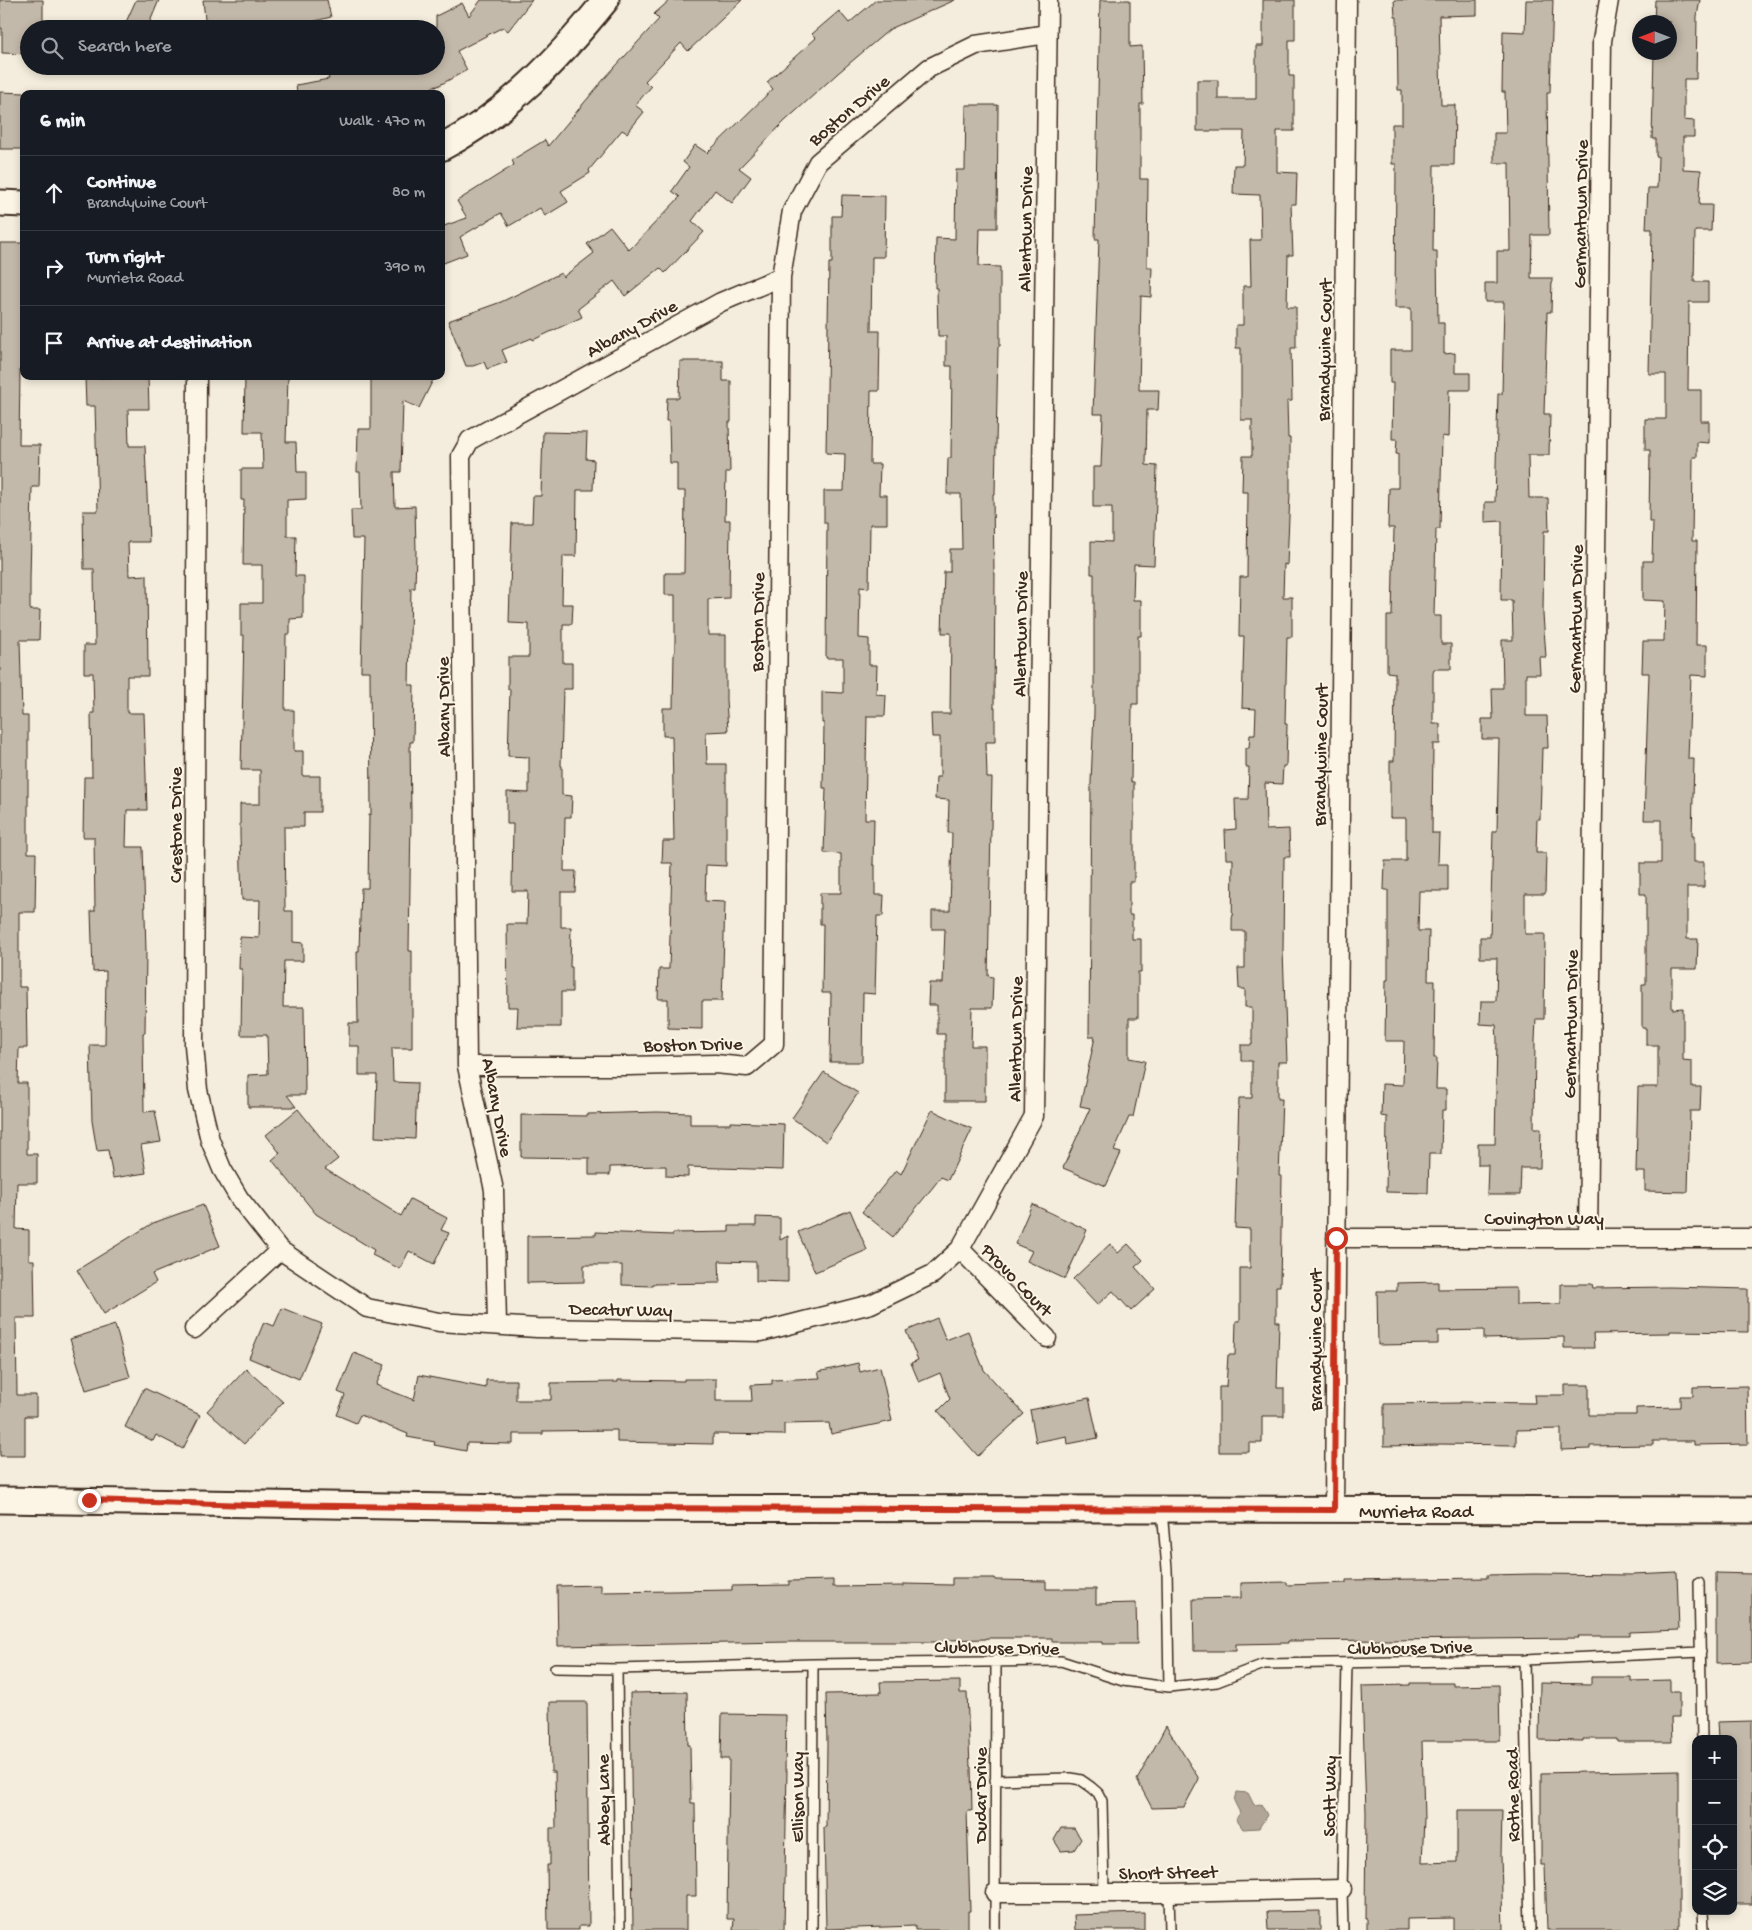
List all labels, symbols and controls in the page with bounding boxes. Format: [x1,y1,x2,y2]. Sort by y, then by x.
north arrow [1632,15,1677,60]
search box [20,20,445,75]
icon: search [38,34,66,62]
text: Search here [78,36,172,59]
street label: Boston Drive [804,71,896,153]
text: 6 min [40,110,85,135]
text: Walk · 470 m [339,113,425,132]
street label: Germantown Drive [1570,139,1595,289]
street label: Allentown Drive [1015,166,1040,292]
text: Continue [87,172,156,195]
icon: ahead [40,179,68,207]
text: 80 m [392,184,425,203]
text: Brandywine Court [87,195,207,214]
text: Turn right [87,247,163,270]
icon: right [40,254,68,282]
text: 390 m [384,259,425,278]
text: Murrieta Road [87,270,183,289]
street label: Brandywine Court [1314,277,1339,422]
street label: Albany Drive [583,296,682,364]
icon: arrive [40,329,68,357]
text: Arrive at destination [87,332,251,355]
street label: Germantown Drive [1565,544,1590,694]
street label: Allentown Drive [1010,571,1035,697]
street label: Boston Drive [747,572,772,673]
street label: Albany Drive [433,656,458,757]
street label: Brandywine Court [1310,682,1335,827]
street label: Crestone Drive [166,767,189,883]
street label: Germantown Drive [1560,949,1585,1099]
street label: Allentown Drive [1005,976,1030,1102]
street label: Boston Drive [642,1034,743,1059]
street label: Albany Drive [475,1056,516,1159]
street label: Covington Way [1484,1209,1604,1232]
route start [1325,1227,1348,1250]
street label: Provo Court [974,1239,1058,1325]
street label: Brandywine Court [1306,1267,1329,1412]
street label: Decatur Way [567,1299,673,1324]
route end [78,1489,101,1512]
street label: Murrieta Road [1359,1502,1475,1525]
street label: Clubhouse Drive [934,1637,1060,1662]
street label: Clubhouse Drive [1347,1637,1473,1662]
map controls [1692,1735,1737,1915]
button: + [1692,1735,1737,1780]
street label: Rothe Road [1502,1746,1527,1842]
street label: Dudar Drive [971,1747,994,1845]
street label: Ellison Way [788,1751,811,1842]
street label: Abbey Lane [593,1754,618,1846]
street label: Scott Way [1319,1755,1344,1837]
button: − [1692,1780,1737,1825]
button: locate [1692,1825,1737,1870]
street label: Short Street [1119,1862,1220,1887]
button: layers [1692,1870,1737,1915]

